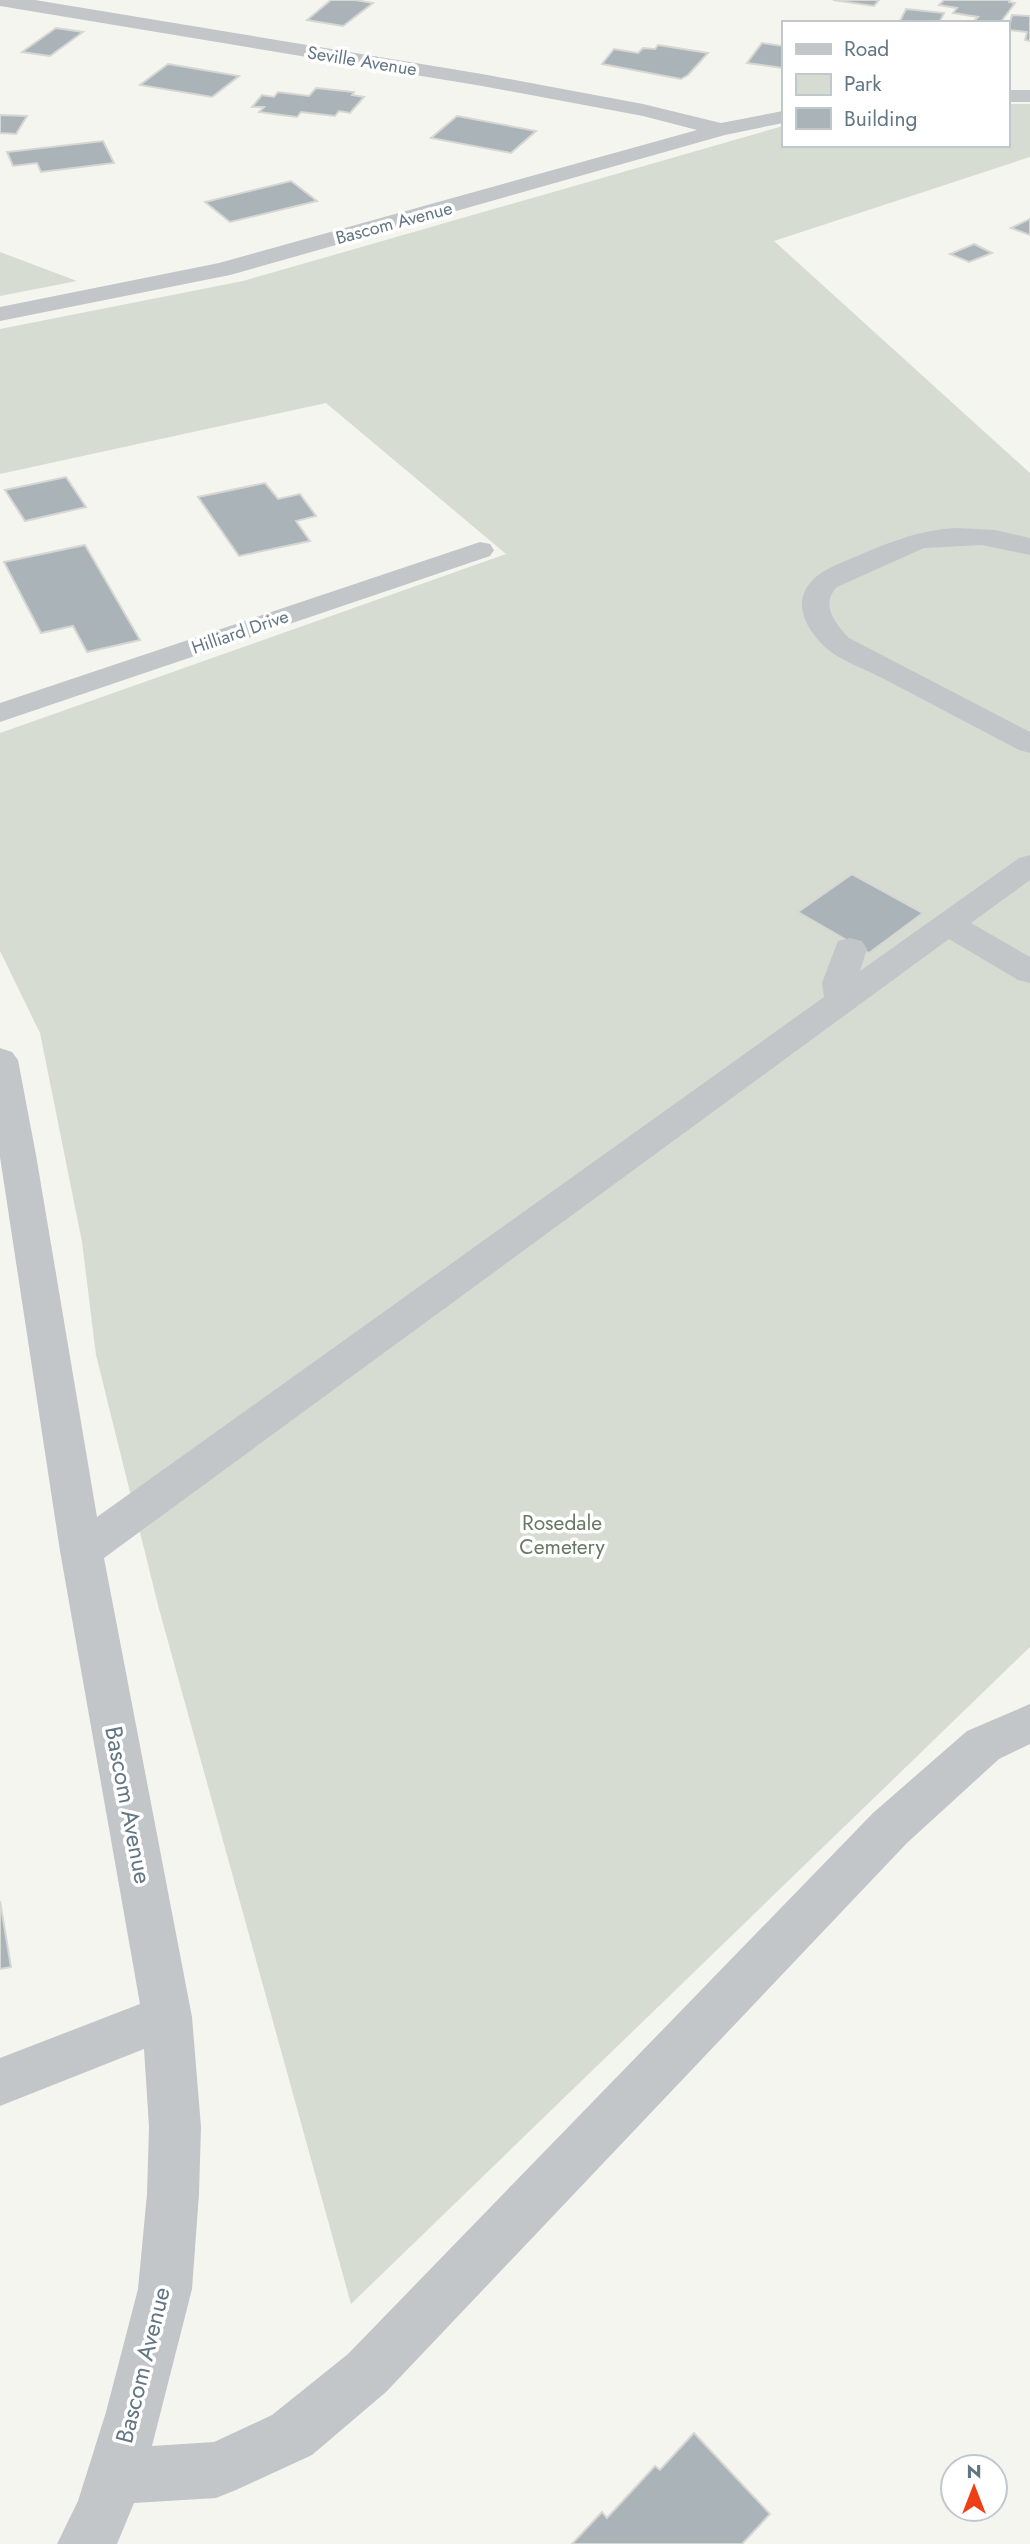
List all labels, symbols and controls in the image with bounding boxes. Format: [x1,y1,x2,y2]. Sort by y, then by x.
legend [782,21,1009,147]
text: Road [844,34,889,64]
street label: Seville Avenue [305,40,419,82]
text: Park [844,69,882,99]
text: Building [844,104,917,134]
street label: Bascom Avenue [333,195,455,251]
street label: Hilliard Drive [188,603,292,661]
park label: Rosedale Cemetery [519,1508,605,1562]
street label: Bascom Avenue [96,1723,161,1887]
street label: Bascom Avenue [106,2283,179,2447]
north arrow [939,2453,1009,2523]
text: N [966,2458,982,2485]

